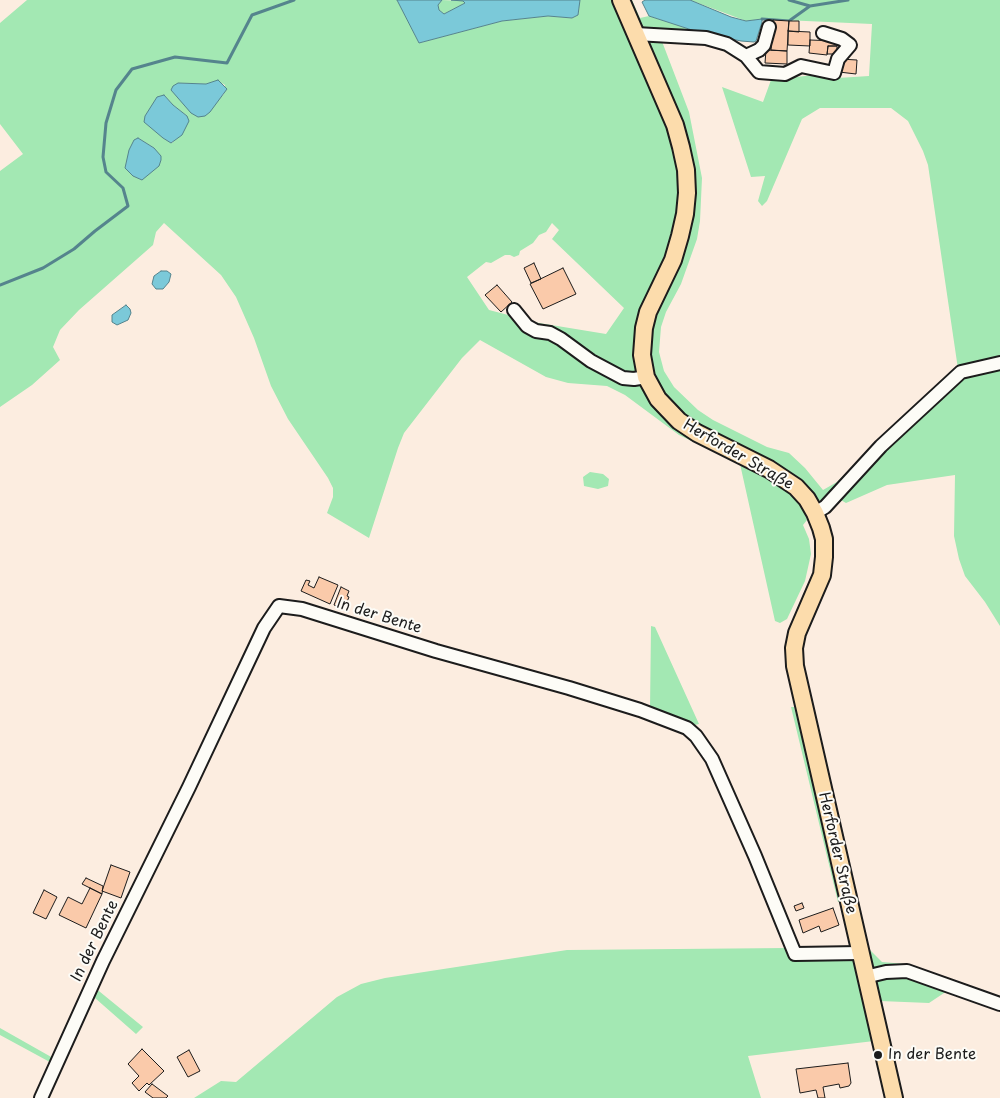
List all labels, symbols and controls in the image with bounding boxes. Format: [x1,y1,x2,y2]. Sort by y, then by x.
street label: Herforder Straße [680,416,796,494]
street label: In der Bente [334,595,424,637]
street label: Herforder Straße [814,790,860,916]
street label: In der Bente [68,897,122,985]
place label: In der Bente [888,1046,976,1064]
marker: In der Bente [872,1049,884,1061]

